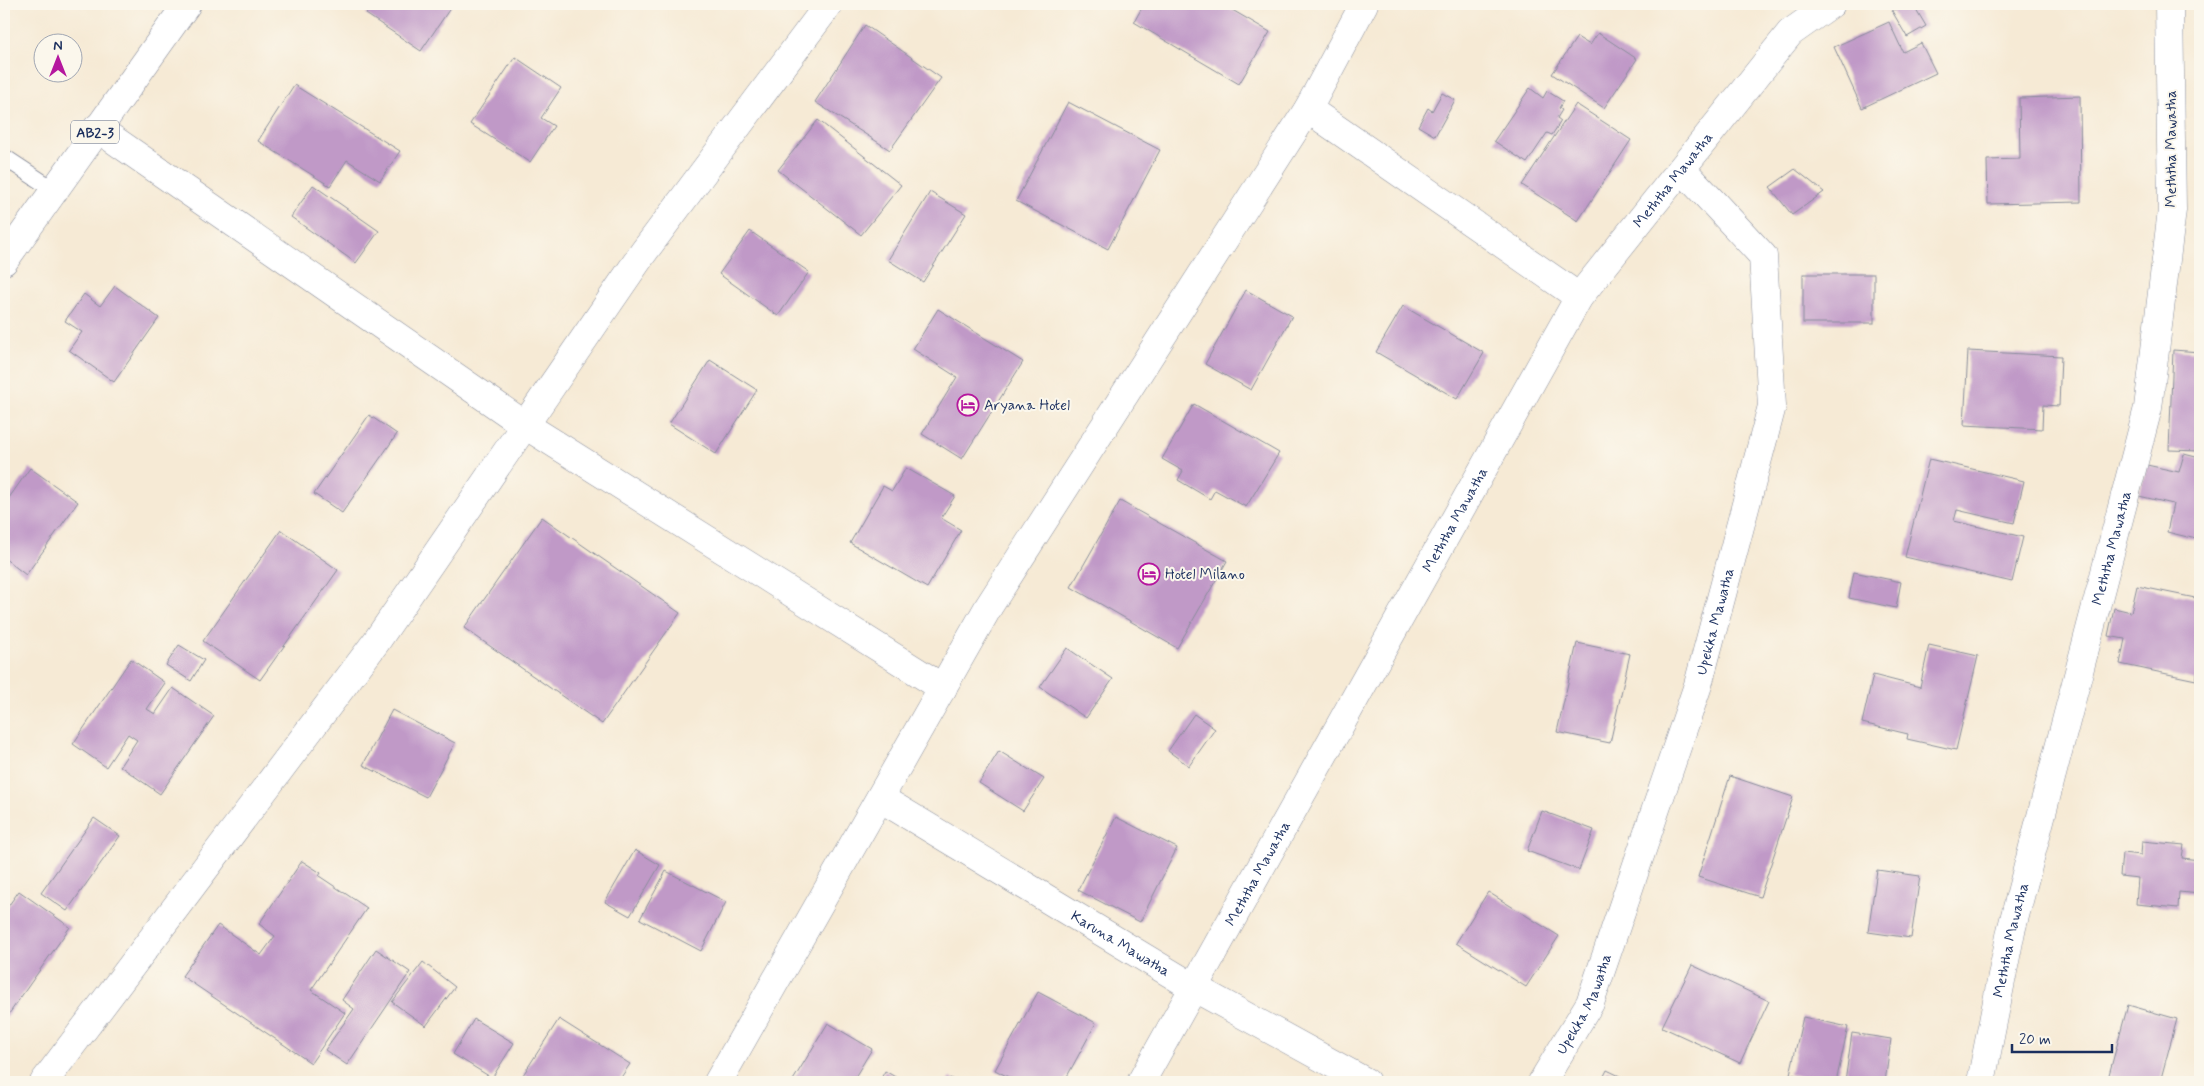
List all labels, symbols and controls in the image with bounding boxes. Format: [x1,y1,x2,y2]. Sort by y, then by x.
north arrow [32,32,82,82]
text: N [53,37,63,55]
street label: Meththa Mawatha [2162,90,2182,208]
road number: AB2-3 [71,120,119,144]
street label: Meththa Mawatha [1629,128,1718,232]
hotel icon: Aryana Hotel [956,393,980,417]
place label: Aryana Hotel [984,396,1070,416]
street label: Meththa Mawatha [1418,464,1493,576]
street label: Meththa Mawatha [2088,489,2137,607]
hotel icon: Hotel Milano [1137,562,1161,586]
place label: Hotel Milano [1165,565,1245,585]
street label: Upekka Mawatha [1692,566,1740,677]
street label: Meththa Mawatha [1221,817,1296,930]
street label: Meththa Mawatha [1989,880,2034,999]
street label: Karuna Mawatha [1067,906,1174,982]
street label: Upekka Mawatha [1552,951,1617,1059]
scale bar [2012,1021,2112,1053]
text: 20 m [2019,1030,2051,1050]

